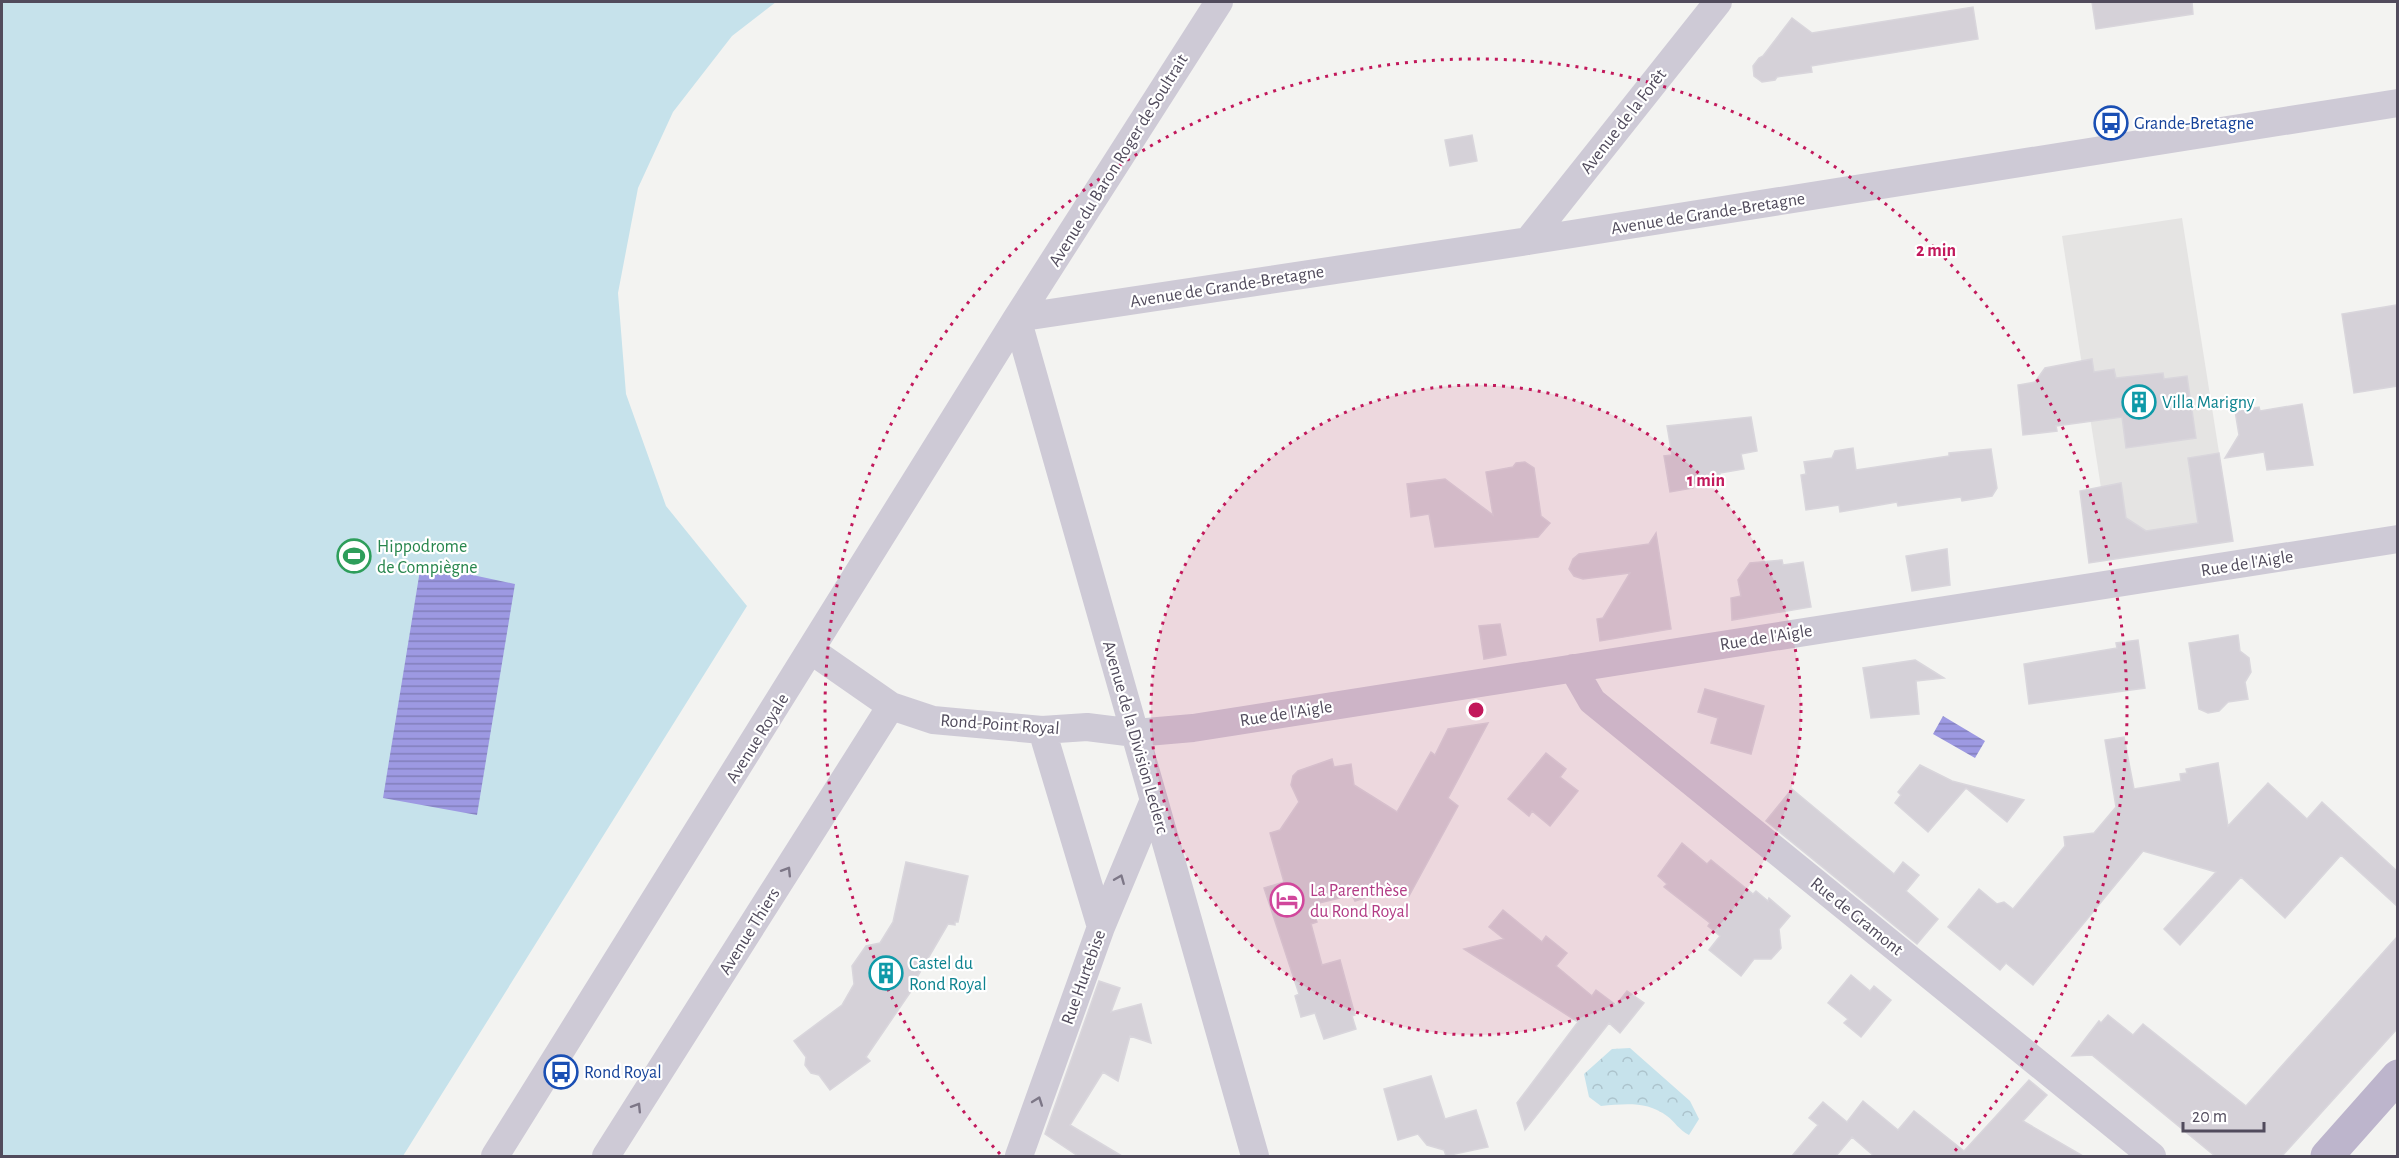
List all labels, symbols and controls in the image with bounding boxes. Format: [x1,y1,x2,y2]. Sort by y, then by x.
street label: Avenue du Baron Roger de Soultrait [1046,51,1192,270]
street label: Avenue de la Forêt [1577,66,1670,177]
bus stop icon: Grande-Bretagne [2093,105,2129,141]
place label: Grande-Bretagne [2134,115,2254,133]
street label: Avenue de Grande-Bretagne [1610,190,1806,238]
text: 2 min [1916,242,1956,260]
street label: Avenue de Grande-Bretagne [1129,263,1325,311]
building icon: Villa Marigny [2121,384,2157,420]
place label: Villa Marigny [2162,394,2255,412]
text: 1 min [1687,472,1725,490]
sports icon: Hippodrome de Compiègne [336,538,372,574]
place label: Hippodrome de Compiègne [377,538,478,577]
street label: Rue de l'Aigle [2200,548,2295,580]
street label: Rue de l'Aigle [1719,622,1814,654]
street label: Avenue de la Division Leclerc [1099,639,1171,836]
street label: Avenue Royale [723,691,792,786]
street label: Rue de l'Aigle [1239,698,1334,730]
centre of rings [1466,700,1486,720]
street label: Rond-Point Royal [940,712,1060,738]
one-way arrow [779,867,790,878]
one-way arrow [1113,874,1125,885]
street label: Rue de Gramont [1807,874,1906,959]
hotel icon: La Parenthèse du Rond Royal [1269,882,1305,918]
place label: La Parenthèse du Rond Royal [1310,882,1409,921]
street label: Avenue Thiers [716,885,784,978]
street label: Rue Hurtebise [1058,928,1109,1027]
building icon: Castel du Rond Royal [868,955,904,991]
place label: Castel du Rond Royal [909,955,987,994]
bus stop icon: Rond Royal [543,1054,579,1090]
place label: Rond Royal [584,1064,662,1082]
scale bar [2183,1095,2264,1133]
one-way arrow [1031,1097,1044,1107]
one-way arrow [630,1103,642,1113]
text: 20 m [2192,1108,2227,1126]

